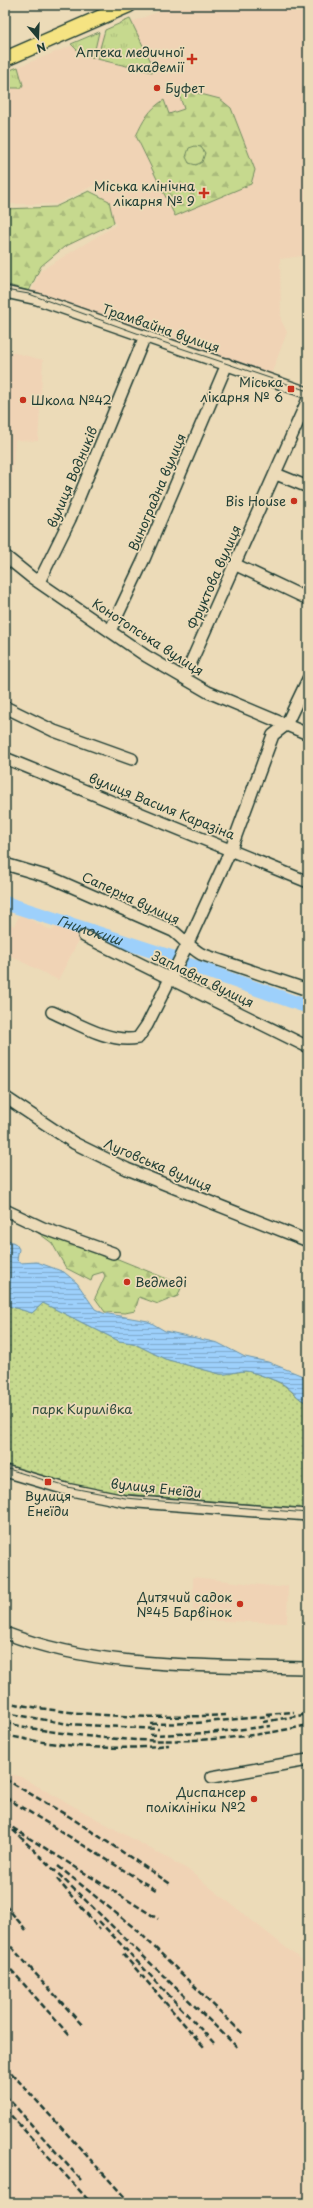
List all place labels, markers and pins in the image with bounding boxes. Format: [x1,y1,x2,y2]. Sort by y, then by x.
place label: Аптека медичної академії [76,42,185,76]
marker: Аптека медичної академії [187,54,197,64]
place label: Буфет [165,78,205,97]
marker: Буфет [152,83,162,93]
place label: Міська клінічна лікарня № 9 [94,176,196,210]
marker: Міська клінічна лікарня № 9 [198,187,210,199]
place label: Міська лікарня № 6 [200,372,284,406]
marker: Міська лікарня № 6 [286,384,296,394]
place label: Школа №42 [31,390,112,409]
marker: Школа №42 [18,395,28,405]
place label: Bis House [225,491,286,510]
marker: Bis House [289,496,299,506]
place label: Ведмеді [135,1272,187,1291]
marker: Ведмеді [122,1277,132,1287]
marker: Вулиця Енеїди [43,1477,53,1487]
place label: Вулиця Енеїди [25,1486,71,1520]
place label: Дитячий садок №45 Барвінок [137,1587,232,1621]
marker: Дитячий садок №45 Барвінок [235,1599,245,1609]
place label: Диспансер поліклініки №2 [146,1782,246,1816]
marker: Диспансер поліклініки №2 [249,1794,259,1804]

